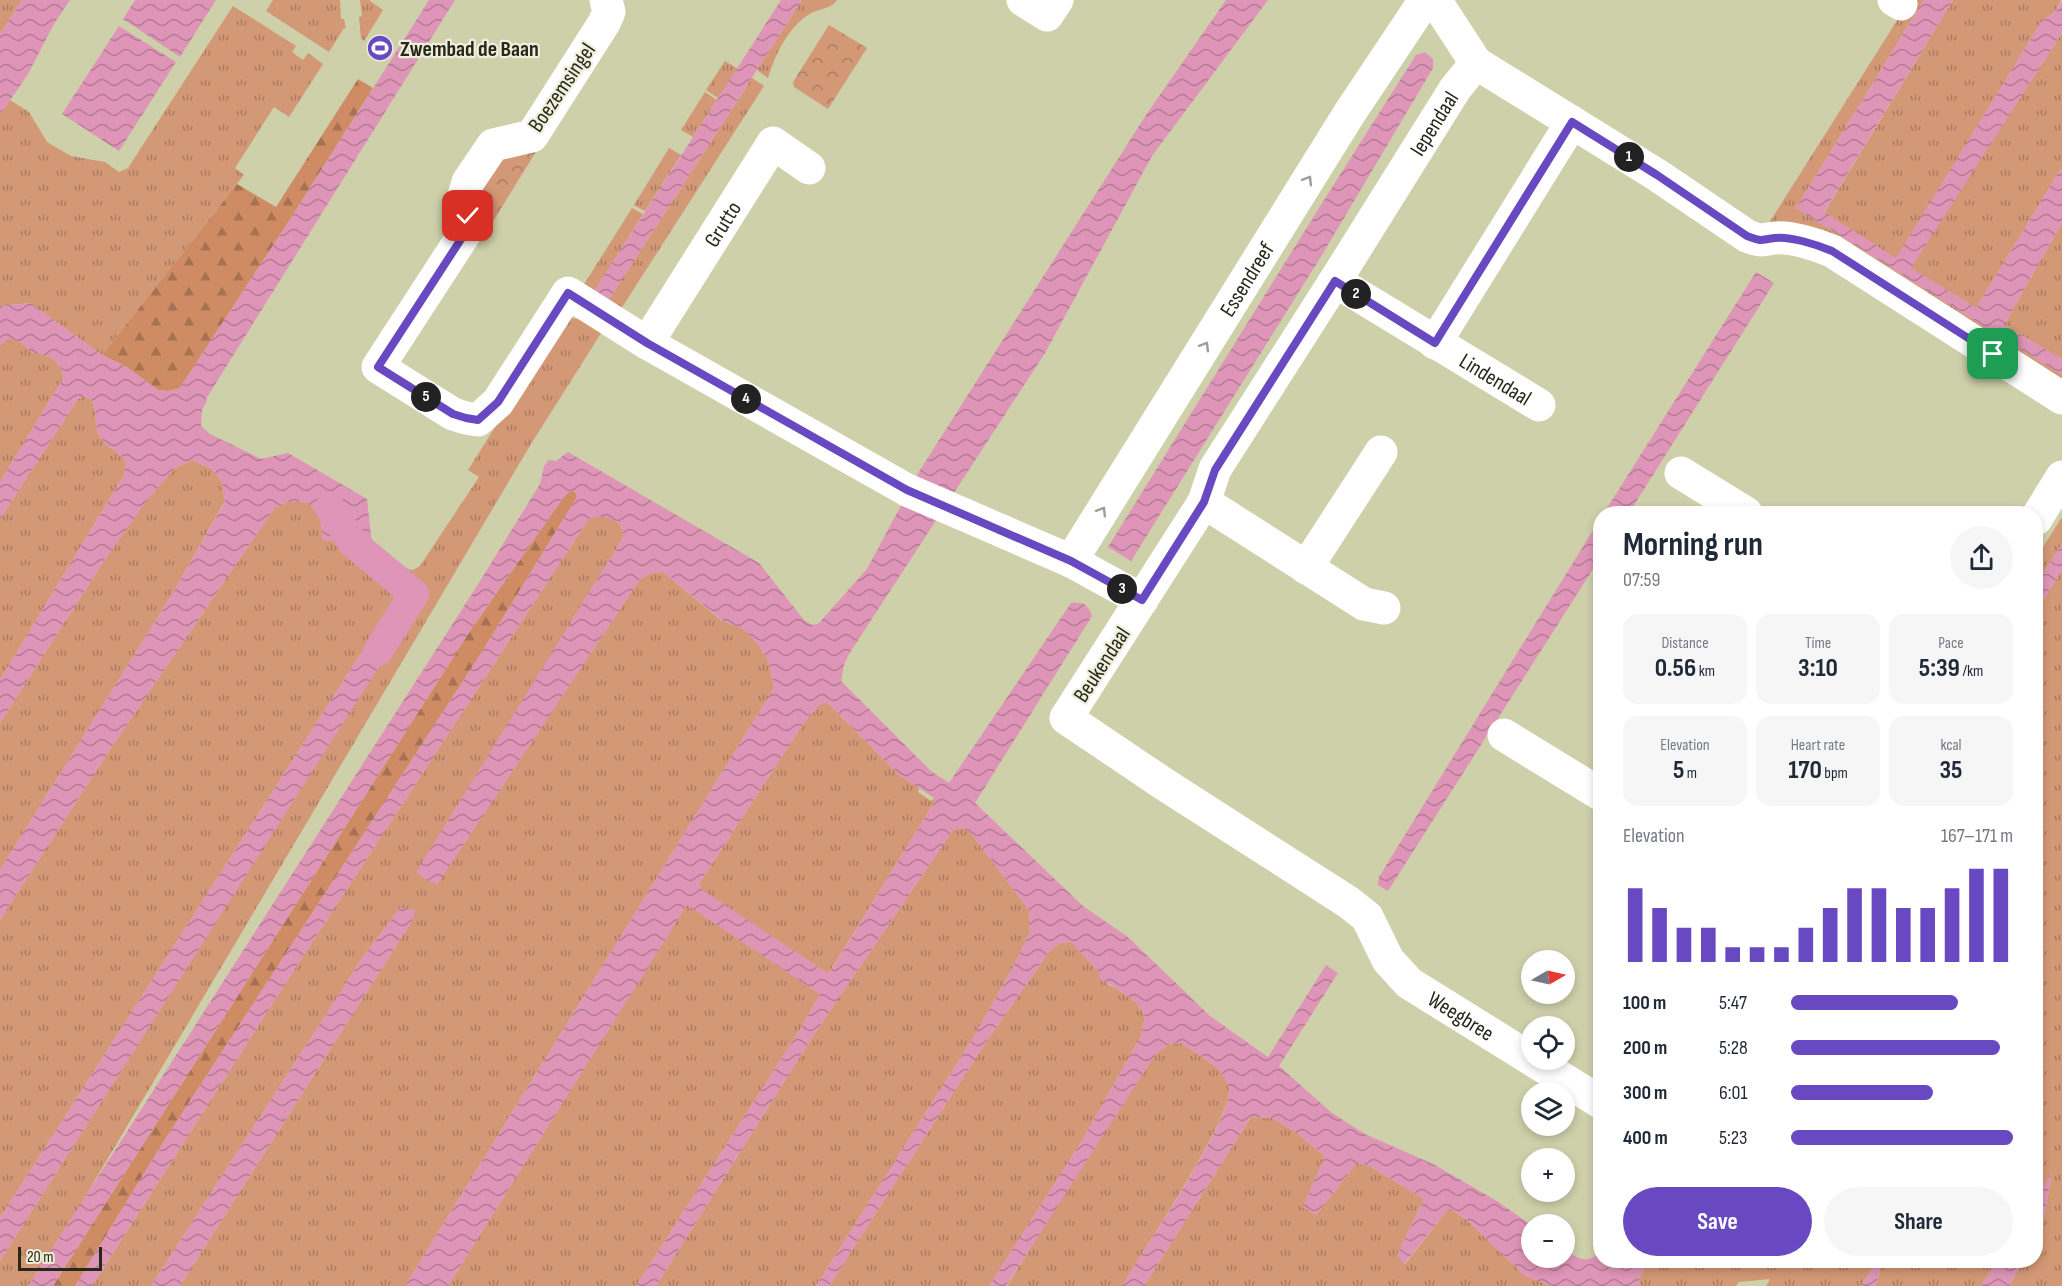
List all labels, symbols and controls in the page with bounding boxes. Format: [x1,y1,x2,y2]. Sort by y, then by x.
sports icon: Zwembad de Baan [365,33,395,63]
place label: Zwembad de Baan [400,36,539,63]
street label: Boezemsingel [523,38,602,137]
street label: Iependaal [1405,87,1465,161]
pin: 1 [1614,142,1644,172]
text: 1 [1626,147,1632,166]
one-way arrow [1300,176,1312,186]
pin [442,190,493,241]
street label: Grutto [699,197,748,252]
icon: check [451,199,484,232]
street label: Essendreef [1214,237,1281,322]
pin: 2 [1341,279,1371,309]
text: 2 [1352,284,1360,303]
pin [1967,328,2018,379]
icon: arrive [1976,337,2009,370]
one-way arrow [1197,342,1209,352]
street label: Lindendaal [1454,348,1536,412]
pin: 5 [411,382,441,412]
pin: 4 [731,384,761,414]
text: 5 [422,387,430,406]
text: 4 [742,389,750,408]
one-way arrow [1094,507,1106,517]
text: Morning run [1623,525,1763,565]
button: share [1950,526,2013,589]
text: 07:59 [1623,568,1660,592]
pin: 3 [1107,574,1137,604]
text: 3 [1118,579,1126,598]
street label: Beukendaal [1068,622,1137,708]
text: Distance [1661,634,1709,653]
text: Time [1805,634,1831,653]
text: Pace [1938,634,1964,653]
text: 0.56 [1655,653,1696,684]
text: 3:10 [1798,653,1838,684]
text: 5:39 [1919,653,1960,684]
text: km [1696,662,1715,681]
text: /km [1960,662,1983,681]
text: Elevation [1660,736,1710,755]
text: Heart rate [1791,736,1845,755]
text: kcal [1940,736,1962,755]
text: 5 [1673,755,1684,786]
text: 170 [1788,755,1822,786]
text: 35 [1939,755,1963,786]
text: m [1684,764,1697,783]
text: bpm [1822,764,1848,783]
text: Elevation [1623,824,1685,848]
text: 167–171 m [1941,824,2013,848]
north arrow [1521,950,1575,1004]
map controls [1521,950,1575,1268]
street label: Weegbree [1422,986,1499,1048]
text: 100 m [1623,991,1666,1015]
text: 5:47 [1719,991,1747,1015]
button: locate [1521,1016,1575,1070]
text: 200 m [1623,1036,1667,1060]
text: 5:28 [1719,1036,1748,1060]
text: 300 m [1623,1081,1667,1105]
text: 6:01 [1719,1081,1747,1105]
button: layers [1521,1082,1575,1136]
text: 400 m [1623,1126,1668,1150]
text: 5:23 [1719,1126,1747,1150]
button: + [1521,1148,1575,1202]
button: Save [1623,1187,1812,1256]
button: Share [1824,1187,2013,1256]
button: − [1521,1214,1575,1268]
scale bar [18,1244,102,1272]
text: 20 m [27,1248,54,1267]

